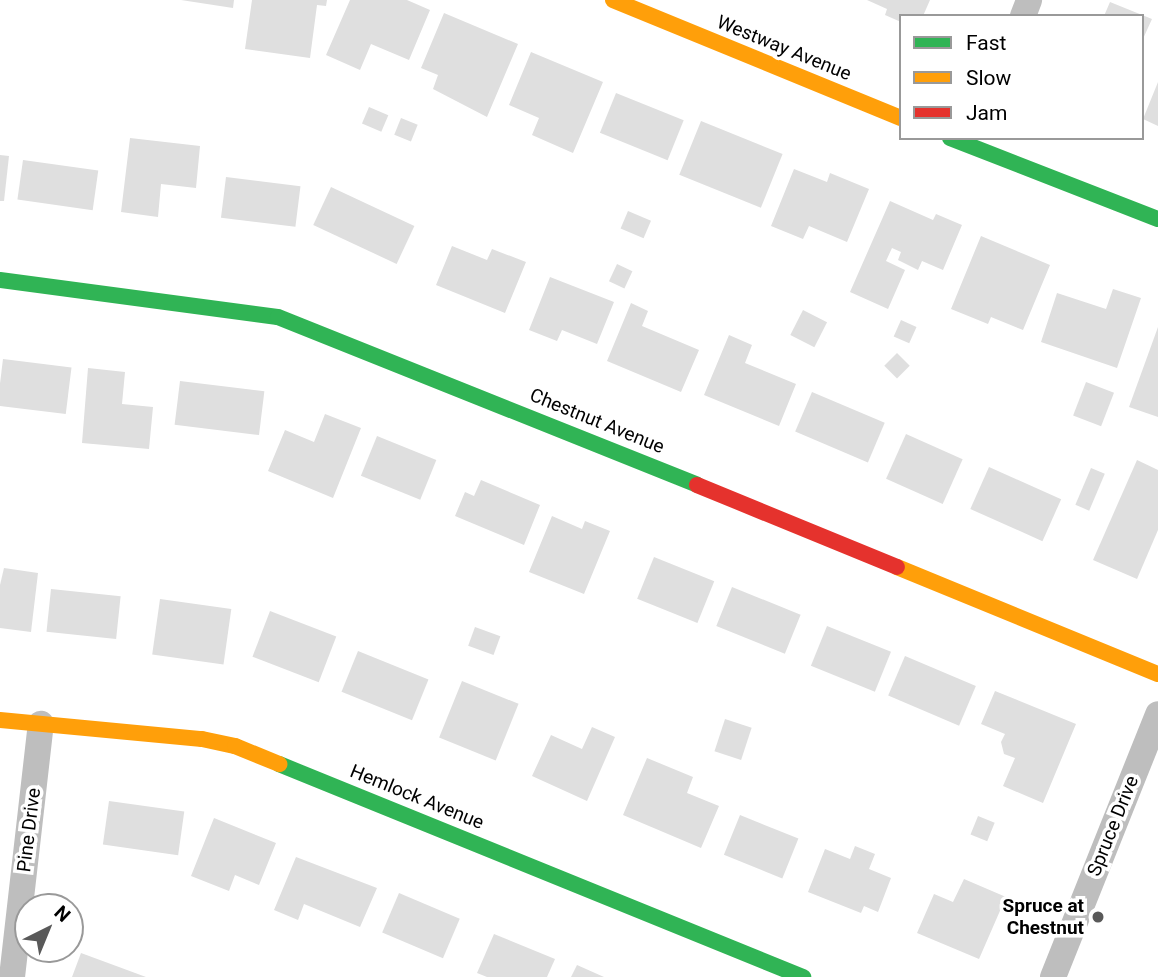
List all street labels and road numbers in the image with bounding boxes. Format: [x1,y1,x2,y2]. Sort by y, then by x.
street label: Westway Avenue [713,11,855,85]
street label: Chestnut Avenue [526,384,668,458]
street label: Hemlock Avenue [347,760,487,834]
street label: Spruce Drive [1083,772,1143,880]
street label: Pine Drive [13,787,45,873]

